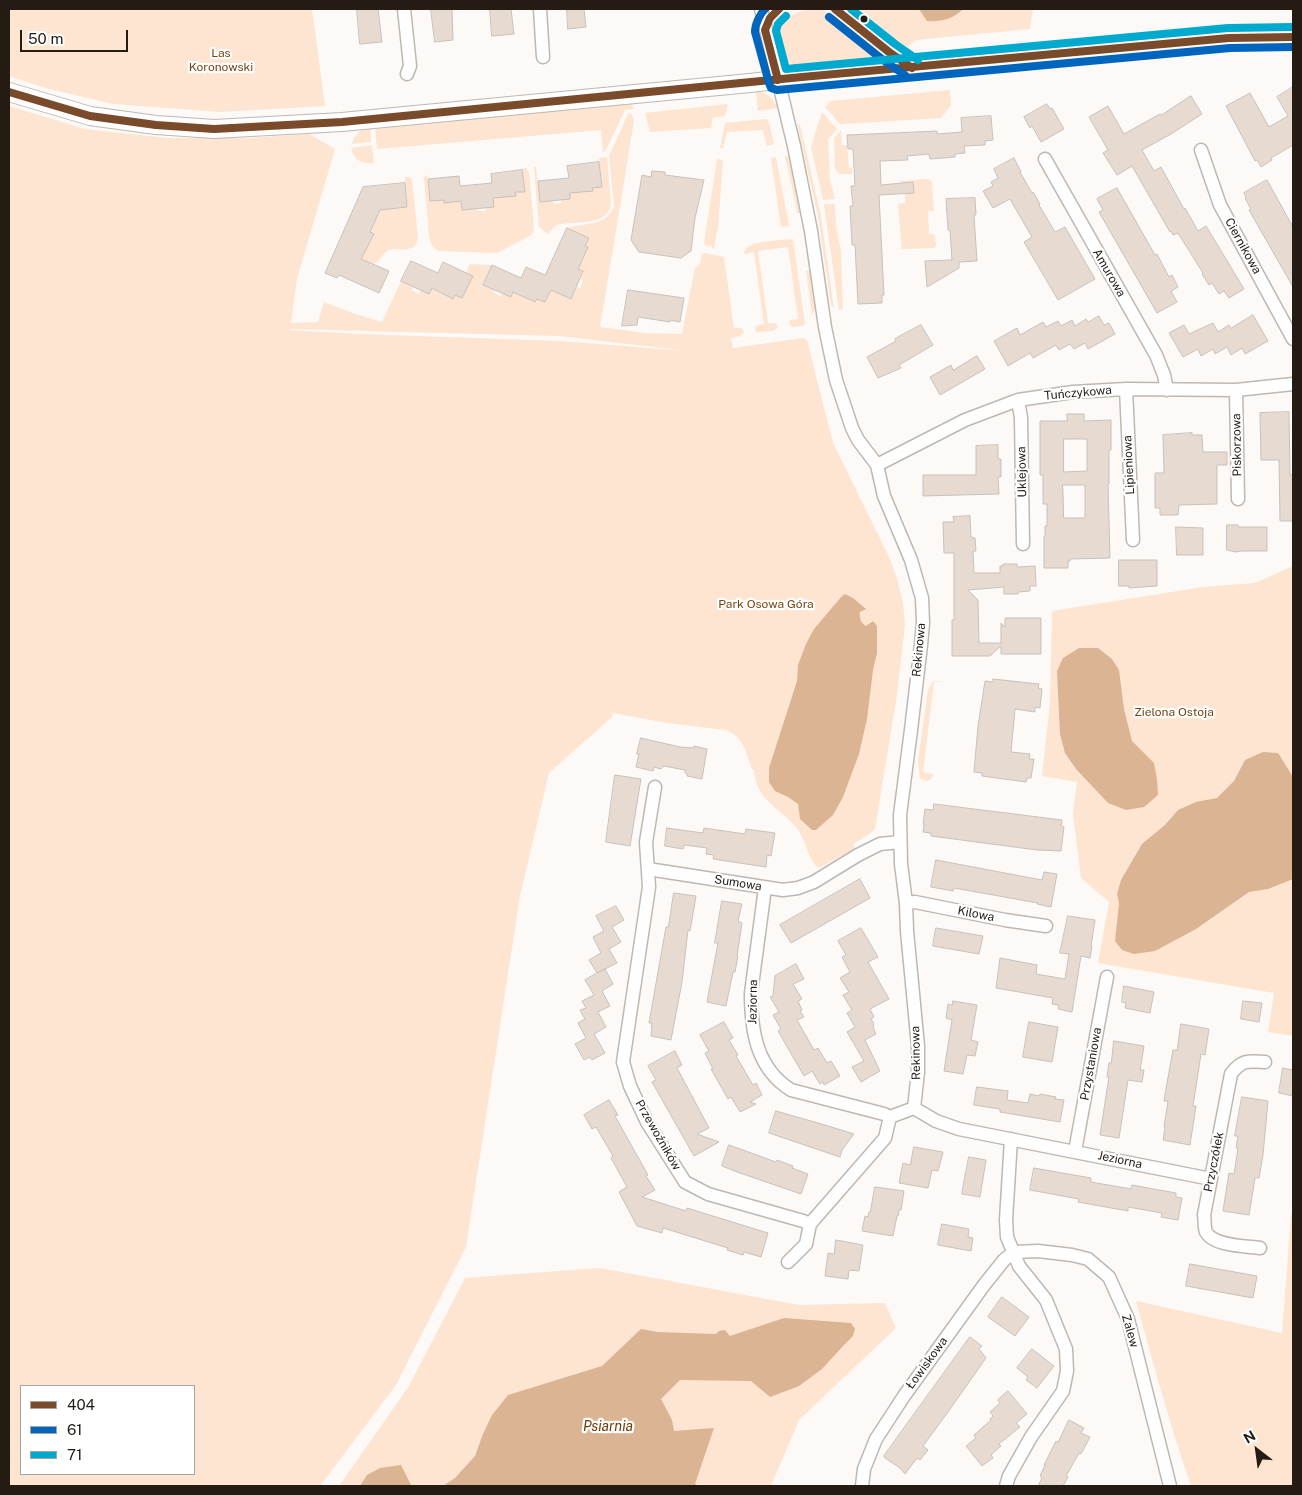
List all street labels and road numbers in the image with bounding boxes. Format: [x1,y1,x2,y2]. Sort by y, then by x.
street label: Ciernikowa [1222,216,1264,276]
street label: Amurowa [1089,246,1129,300]
street label: Tuńczykowa [1044,383,1112,403]
street label: Piskorzowa [1229,413,1245,477]
street label: Lipieniowa [1120,435,1138,495]
street label: Uklejowa [1014,446,1030,498]
street label: Rekinowa [909,622,929,678]
street label: Sumowa [713,872,763,894]
street label: Kilowa [956,903,996,925]
street label: Jeziorna [745,979,761,1025]
street label: Rekinowa [908,1026,924,1080]
street label: Przystaniowa [1077,1026,1105,1102]
street label: Przewoźników [632,1097,684,1173]
street label: Przyczółek [1201,1131,1227,1193]
street label: Jeziorna [1096,1148,1144,1172]
street label: Zalew [1118,1313,1142,1349]
street label: Łowiskowa [903,1334,951,1392]

